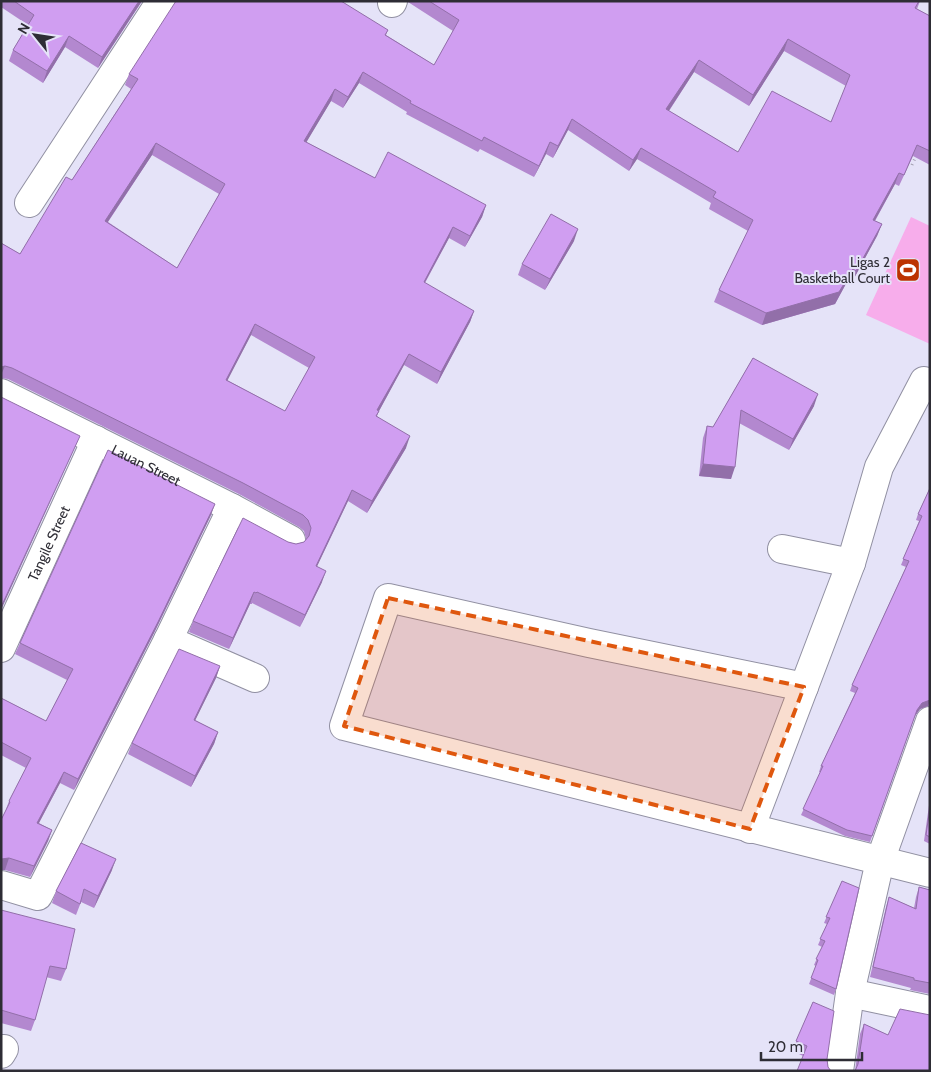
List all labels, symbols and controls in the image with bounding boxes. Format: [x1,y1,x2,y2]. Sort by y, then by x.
north arrow [10,10,60,60]
text: N [13,20,34,37]
place label: Ligas 2 Basketball Court [794,253,890,287]
sports icon: Ligas 2 Basketball Court [895,257,921,283]
street label: Lauan Street [109,440,184,490]
street label: Tangile Street [24,503,74,584]
scale bar [761,1030,862,1062]
text: 20 m [768,1038,803,1056]

